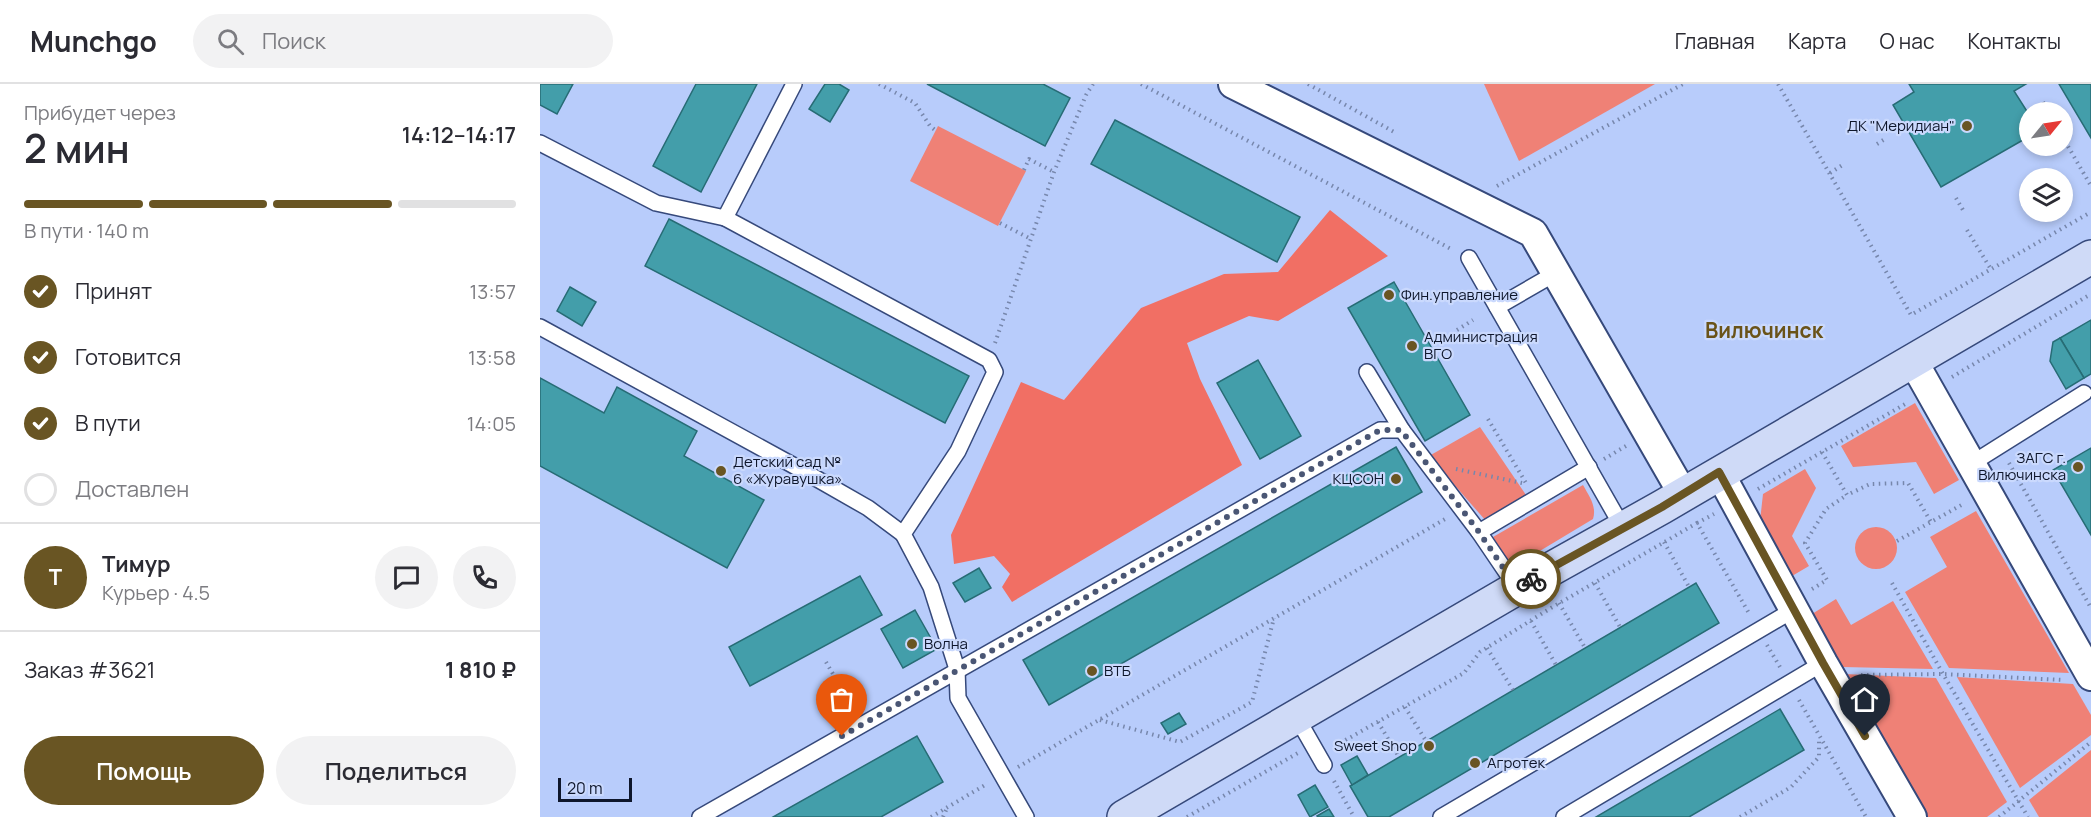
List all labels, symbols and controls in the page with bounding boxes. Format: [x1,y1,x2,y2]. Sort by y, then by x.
search box [193,14,613,68]
text: Munchgo [30,22,157,60]
icon: search [214,25,247,58]
text: Поиск [262,26,326,56]
text: Главная [1675,27,1755,55]
text: Карта [1788,27,1846,55]
text: О нас [1879,27,1935,55]
text: Контакты [1968,27,2061,55]
text: Прибудет через [24,99,176,126]
north arrow [2019,102,2073,156]
map controls [2019,102,2073,222]
place label: ДК "Меридиан" [1847,115,1955,136]
marker: ДК "Меридиан" [1960,119,1974,133]
text: 14:12–14:17 [402,120,516,150]
text: 2 мин [24,121,130,175]
button: layers [2019,168,2073,222]
text: В пути · 140 m [24,217,149,244]
icon: check [24,275,57,308]
text: Принят [75,276,152,306]
text: 13:57 [470,278,516,305]
place label: Фин.управление [1401,284,1518,305]
marker: Фин.управление [1382,288,1396,302]
district label: Вилючинск [1705,316,1824,344]
place label: Администрация ВГО [1424,326,1538,364]
marker: Администрация ВГО [1405,339,1419,353]
icon: check [24,341,57,374]
text: Готовится [75,342,181,372]
text: 13:58 [468,344,516,371]
icon: check [24,407,57,440]
text: В пути [75,408,141,438]
text: 14:05 [467,410,516,437]
place label: ЗАГС г. Вилючинска [1978,447,2066,485]
place label: Детский сад № 6 «Журавушка» [733,451,842,489]
marker: ЗАГС г. Вилючинска [2071,460,2085,474]
marker: Детский сад № 6 «Журавушка» [714,464,728,478]
place label: КЦСОН [1332,468,1384,489]
marker: КЦСОН [1389,472,1403,486]
text: Доставлен [75,474,189,504]
button: chat [375,546,438,609]
button: phone [453,546,516,609]
text: Тимур [102,549,171,579]
courier [1501,549,1561,609]
text: Т [49,562,62,592]
icon: bike [1515,563,1548,596]
text: Курьер · 4.5 [102,579,210,606]
place label: Волна [924,633,968,654]
marker: Волна [905,637,919,651]
text: Заказ #3621 [24,655,155,685]
text: 1 810 ₽ [445,655,516,685]
place label: ВТБ [1104,660,1131,681]
marker: ВТБ [1085,664,1099,678]
pin [816,674,867,736]
pin [1839,674,1890,736]
icon: bag [825,683,858,716]
icon: home [1848,683,1881,716]
place label: Sweet Shop [1334,735,1417,756]
button: Помощь [24,736,264,805]
button: Поделиться [276,736,516,805]
marker: Sweet Shop [1422,739,1436,753]
place label: Агротек [1487,752,1545,773]
marker: Агротек [1468,756,1482,770]
scale bar [558,775,632,802]
text: 20 m [567,777,603,799]

